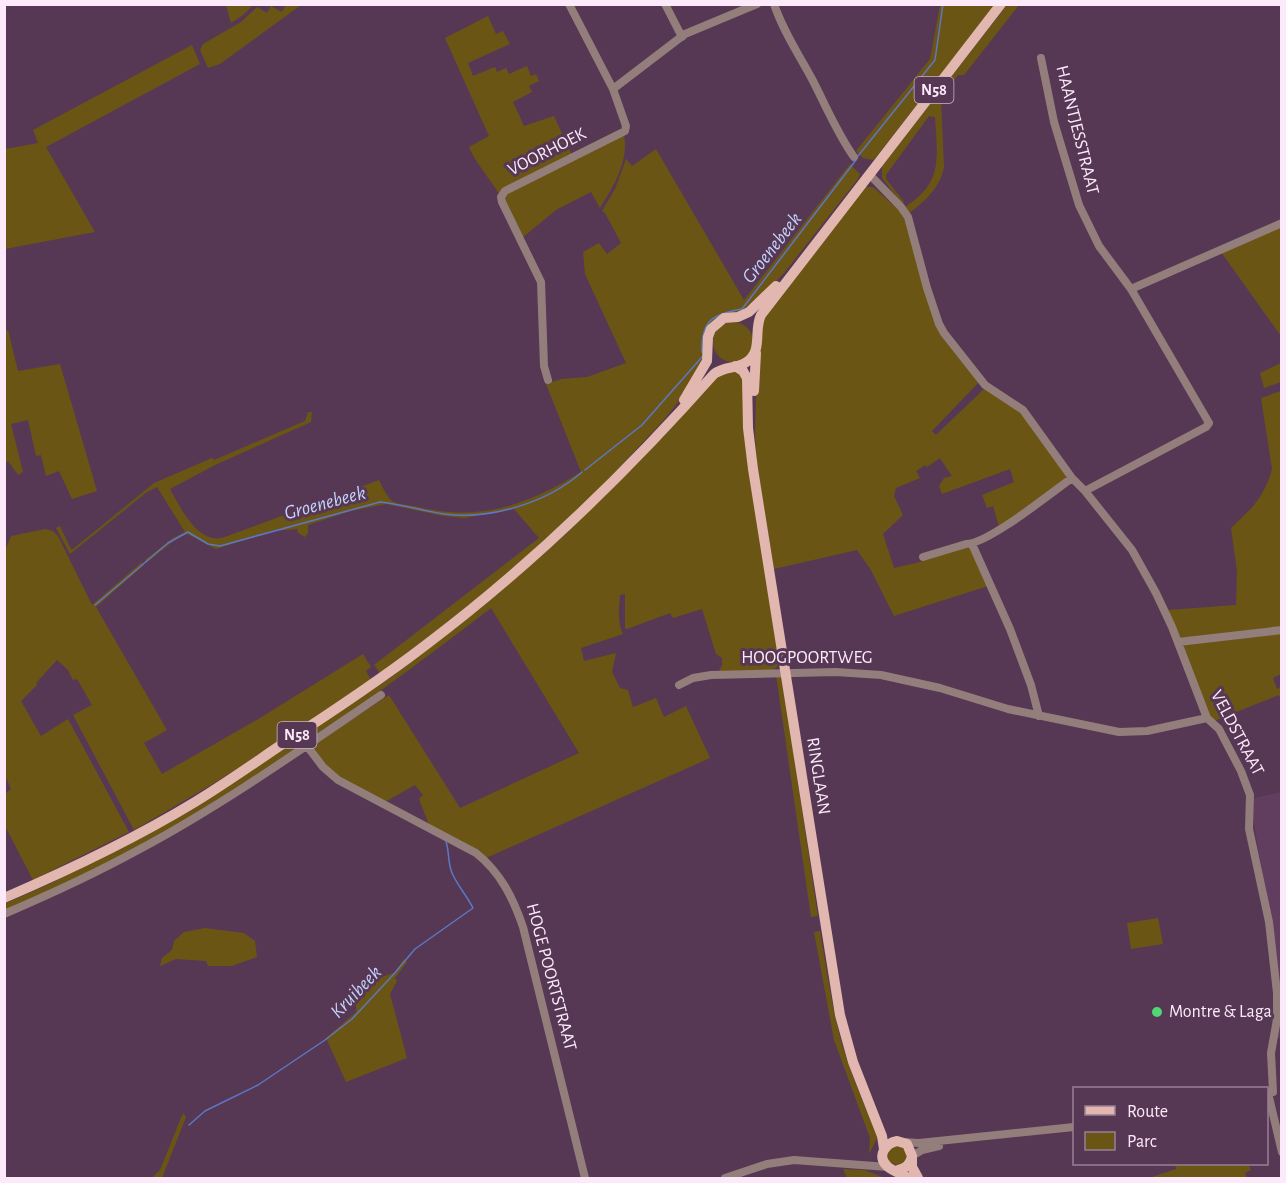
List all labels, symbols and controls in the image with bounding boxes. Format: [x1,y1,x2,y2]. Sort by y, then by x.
street label: HAANTJESSTRAAT [1052,64,1102,197]
road number: N58 [914,77,954,103]
street label: VOORHOEK [505,125,589,179]
water label: Groenebeek [738,209,806,287]
water label: Groenebeek [282,483,368,523]
street label: HOOGPOORTWEG [741,649,873,667]
street label: VELDSTRAAT [1207,687,1267,779]
road number: N58 [278,722,316,748]
street label: RINGLAAN [803,736,833,816]
street label: HOGE POORTSTRAAT [523,901,579,1053]
water label: Kruibeek [327,962,385,1022]
place label: Montre & Laga [1169,1003,1272,1021]
marker: Montre & Laga [1150,1005,1164,1019]
legend [1073,1087,1268,1165]
text: Route [1127,1103,1168,1121]
text: Parc [1127,1133,1157,1151]

